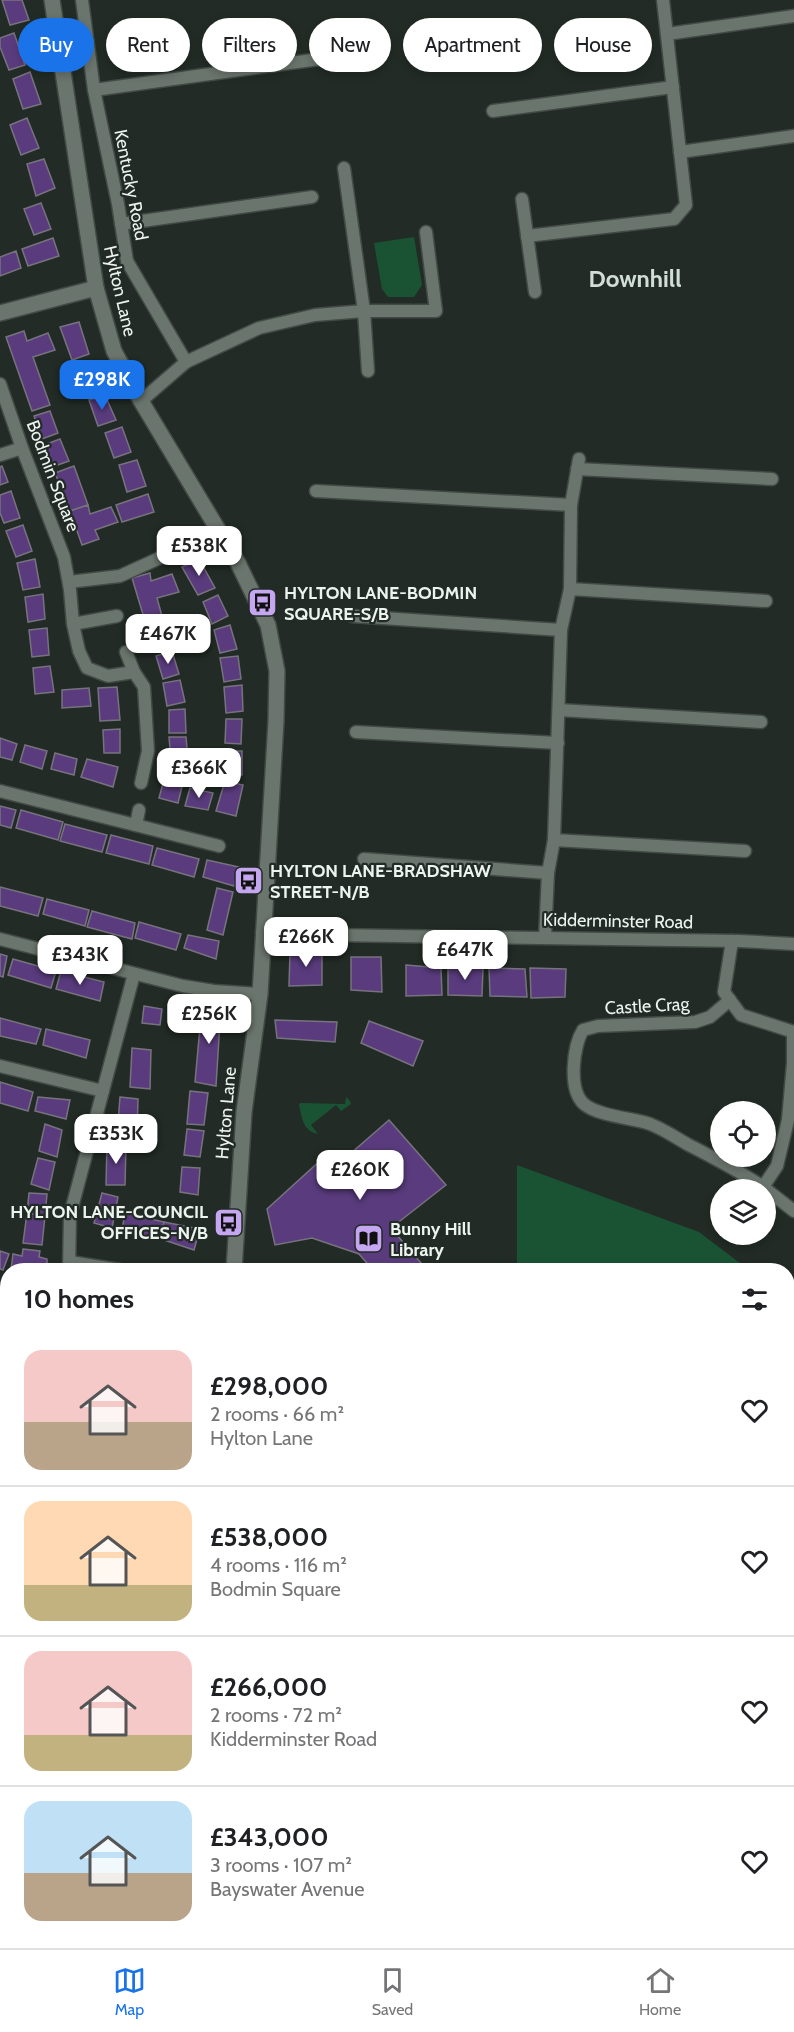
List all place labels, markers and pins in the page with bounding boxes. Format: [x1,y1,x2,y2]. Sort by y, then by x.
pin: £298K [60,360,144,411]
pin: £538K [157,526,241,577]
place label: HYLTON LANE-BODMIN SQUARE-S/B [284,582,477,625]
bus stop icon: HYLTON LANE-BODMIN SQUARE-S/B [247,587,279,619]
pin: £467K [126,614,210,665]
pin: £366K [157,748,241,799]
place label: HYLTON LANE-BRADSHAW STREET-N/B [270,860,492,903]
bus stop icon: HYLTON LANE-BRADSHAW STREET-N/B [233,865,265,897]
pin: £266K [264,917,348,968]
pin: £647K [423,930,507,981]
pin: £343K [38,935,122,986]
pin: £256K [167,994,251,1045]
pin: £353K [74,1114,158,1165]
pin: £260K [318,1150,402,1201]
place label: HYLTON LANE-COUNCIL OFFICES-N/B [10,1201,208,1244]
bus stop icon: HYLTON LANE-COUNCIL OFFICES-N/B [213,1206,245,1238]
place label: Bunny Hill Library [390,1218,471,1261]
library icon: Bunny Hill Library [353,1223,385,1255]

